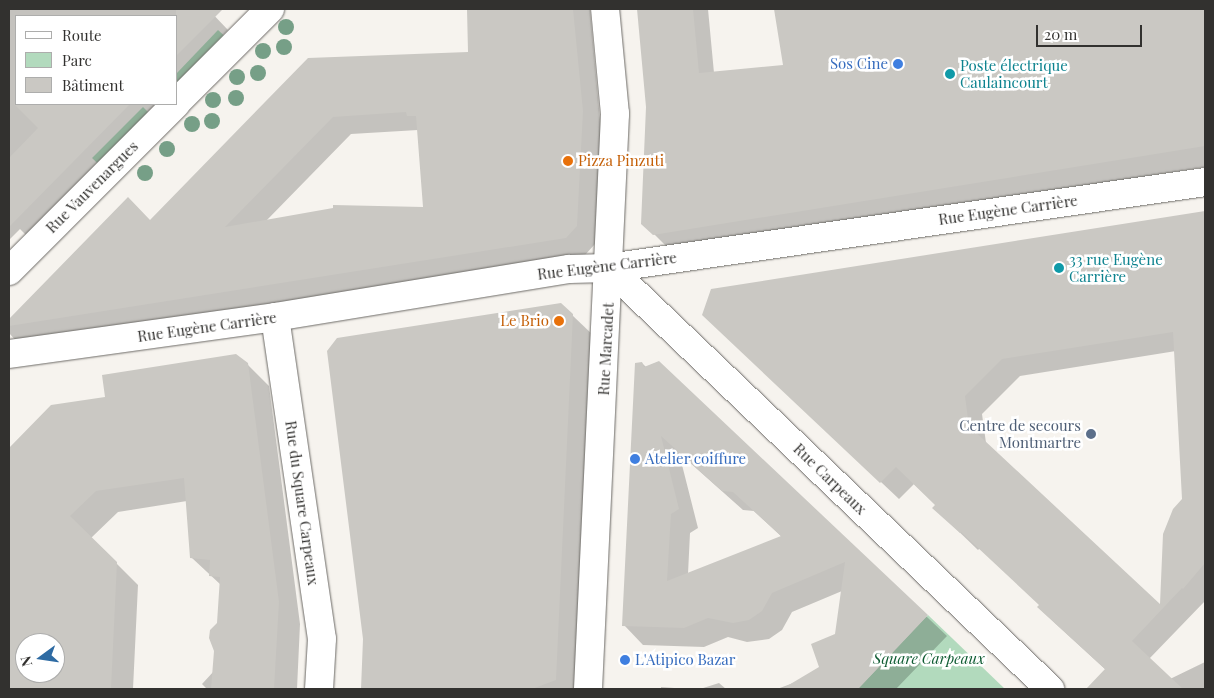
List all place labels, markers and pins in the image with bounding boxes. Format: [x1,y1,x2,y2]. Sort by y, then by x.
place label: Sos Cine [830,55,888,73]
place label: Poste électrique Caulaincourt [960,56,1068,91]
marker: Sos Cine [892,58,904,70]
marker: Poste électrique Caulaincourt [944,68,956,80]
place label: Pizza Pinzuti [578,152,664,170]
marker: Pizza Pinzuti [562,155,574,167]
place label: 33 rue Eugène Carrière [1069,250,1163,285]
marker: 33 rue Eugène Carrière [1053,262,1065,274]
place label: Le Brio [500,312,549,330]
marker: Le Brio [553,315,565,327]
place label: Centre de secours Montmartre [959,416,1081,451]
marker: Centre de secours Montmartre [1085,428,1097,440]
place label: Atelier coiffure [645,450,746,468]
marker: Atelier coiffure [629,453,641,465]
place label: L'Atipico Bazar [635,651,735,669]
marker: L'Atipico Bazar [619,654,631,666]

